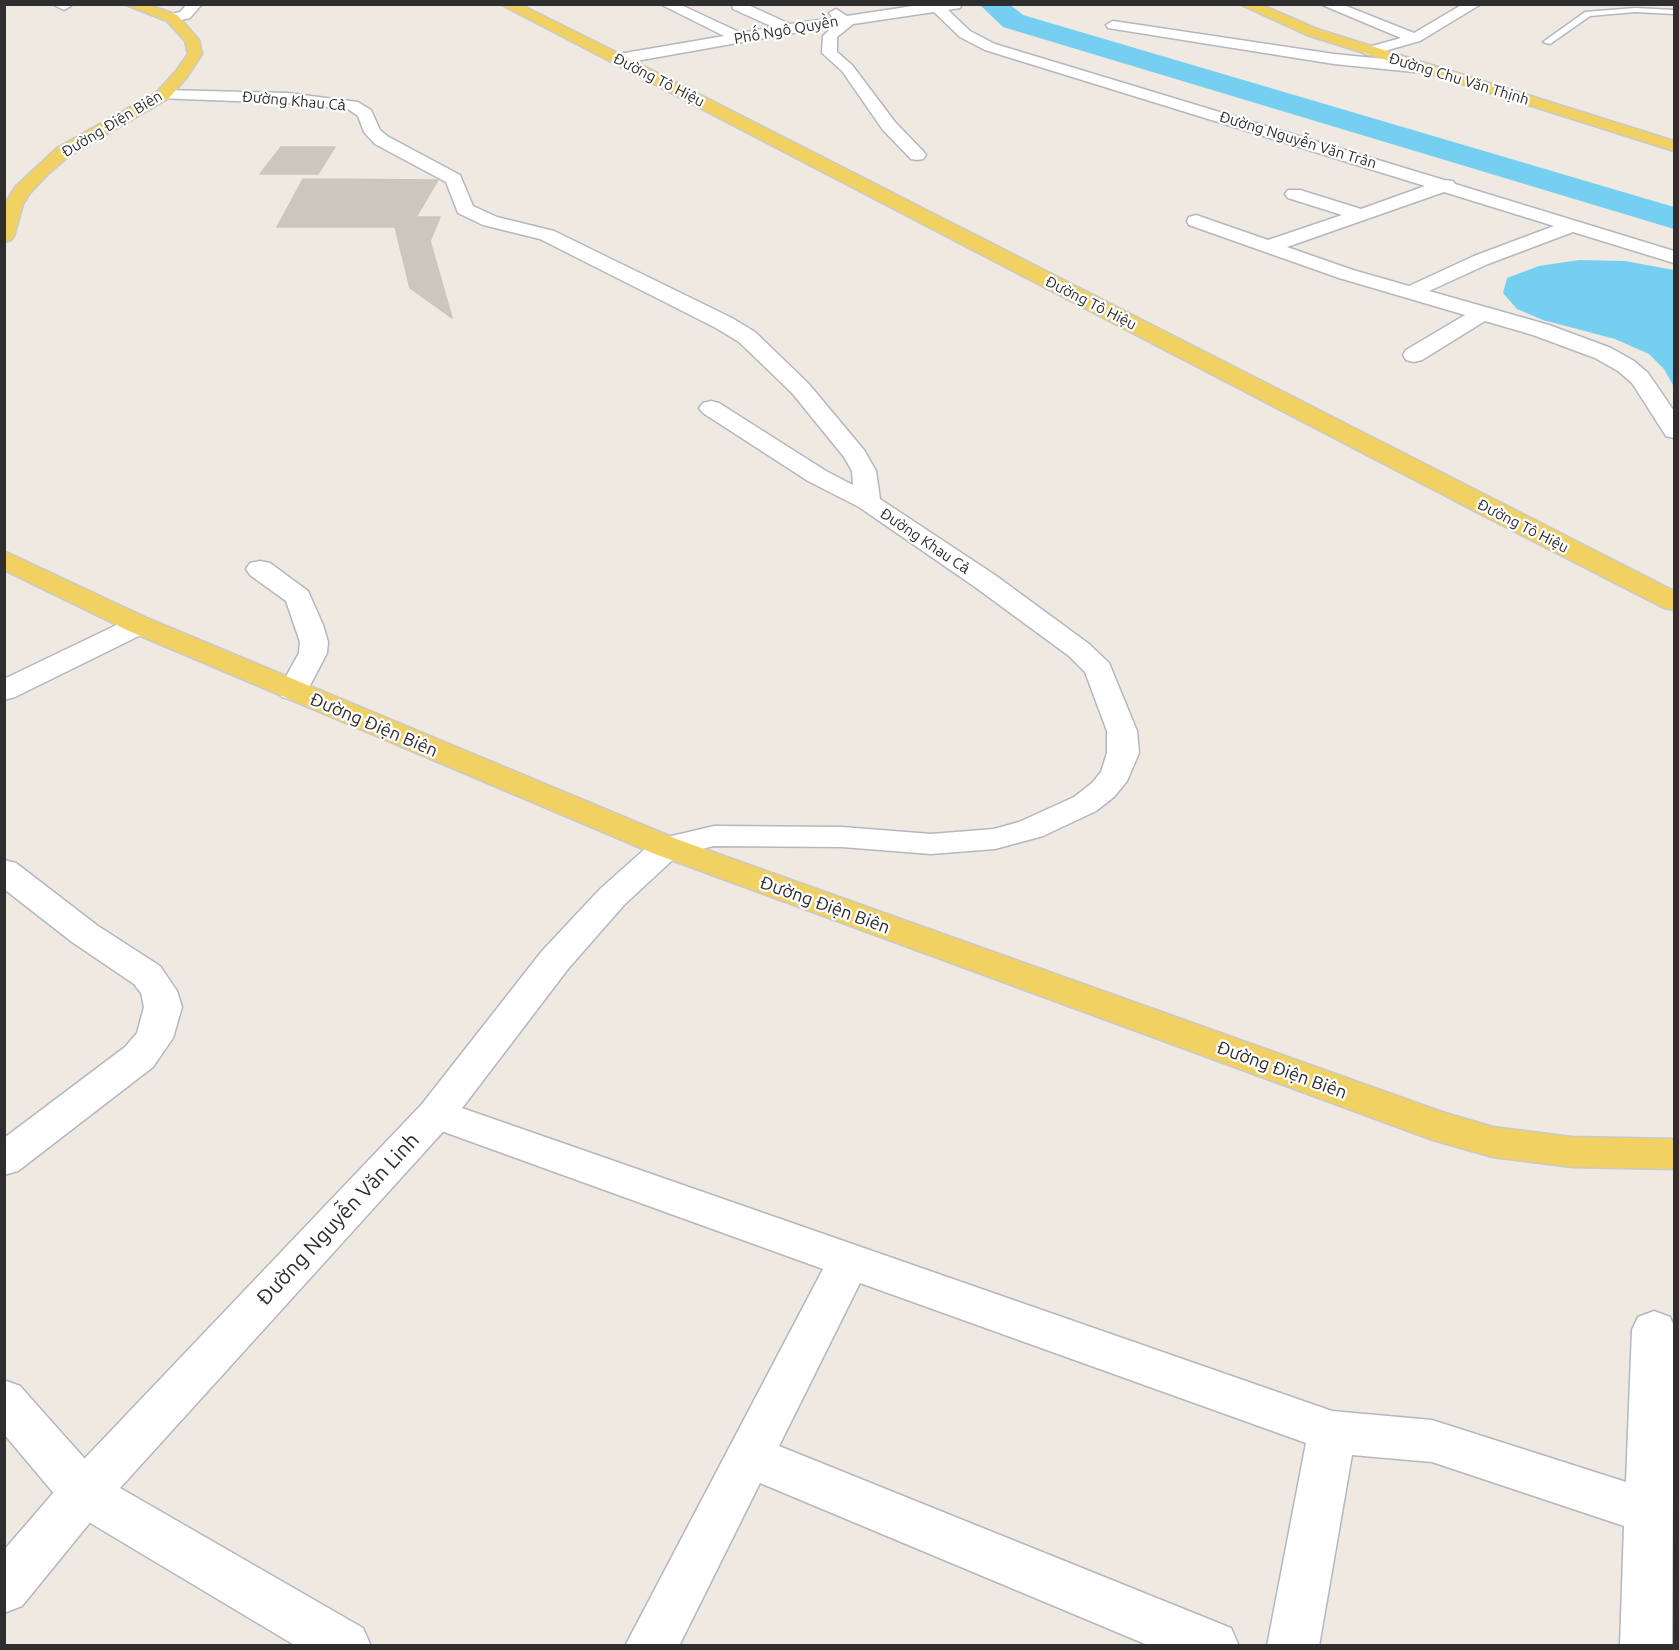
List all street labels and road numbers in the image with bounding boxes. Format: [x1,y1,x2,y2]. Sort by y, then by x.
street label: Phố Ngô Quyền [732,12,840,48]
street label: Đường Tô Hiệu [610,49,708,111]
street label: Đường Chu Văn Thịnh [1387,49,1531,109]
street label: Đường Điện Biên [59,87,165,161]
street label: Đường Khau Cả [241,88,347,114]
street label: Đường Nguyễn Văn Trân [1217,108,1379,172]
street label: Đường Tô Hiệu [1042,272,1140,334]
street label: Đường Tô Hiệu [1474,495,1572,557]
street label: Đường Khau Cả [877,504,973,578]
street label: Đường Điện Biên [307,688,441,762]
street label: Đường Điện Biên [757,871,893,939]
street label: Đường Điện Biên [1214,1036,1350,1104]
street label: Đường Nguyễn Văn Linh [252,1128,424,1310]

